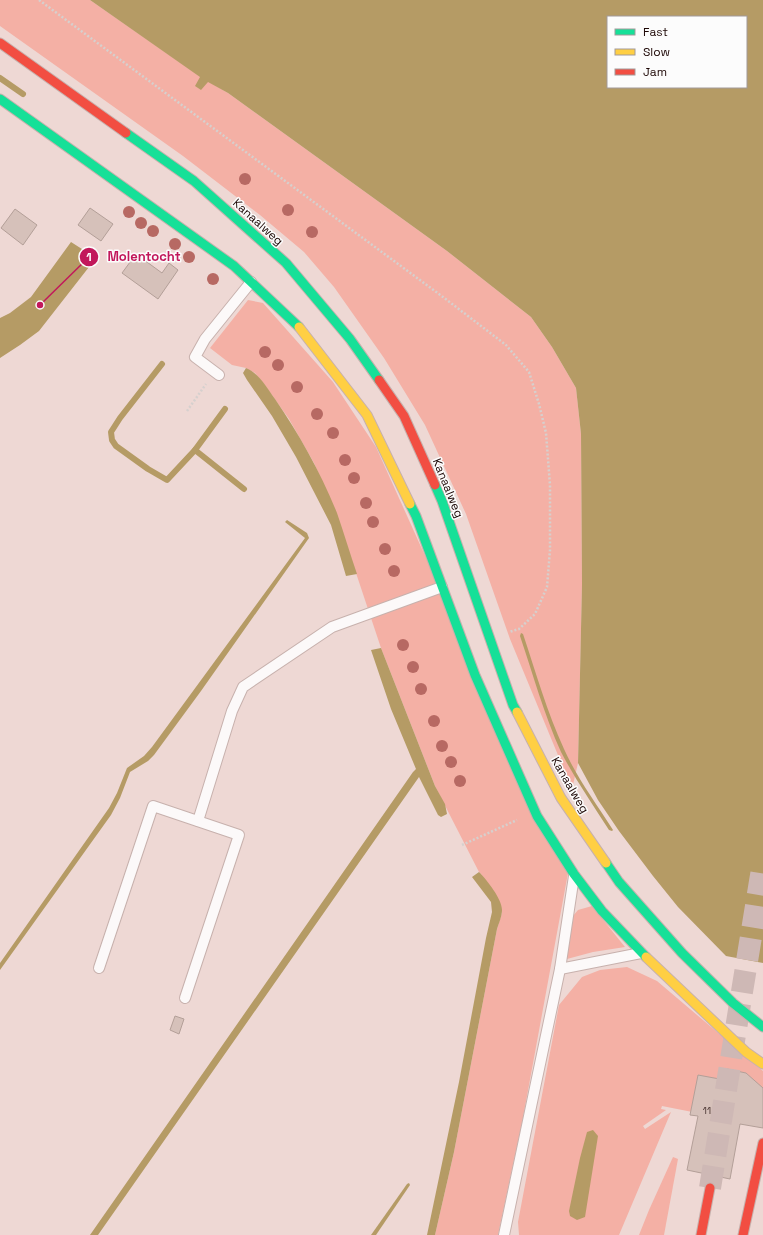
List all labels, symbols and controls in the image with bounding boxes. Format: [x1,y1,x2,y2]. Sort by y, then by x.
legend [607,16,747,88]
text: Fast [643,24,668,40]
text: Slow [643,44,670,60]
text: Jam [643,64,667,80]
street label: Kanaalweg [229,195,287,249]
callout: Molentocht [79,244,189,269]
text: Molentocht [107,248,181,265]
text: 1 [86,249,92,265]
street label: Kanaalweg [429,456,467,520]
street label: Kanaalweg [547,754,593,816]
house number: 11 [703,1104,711,1117]

